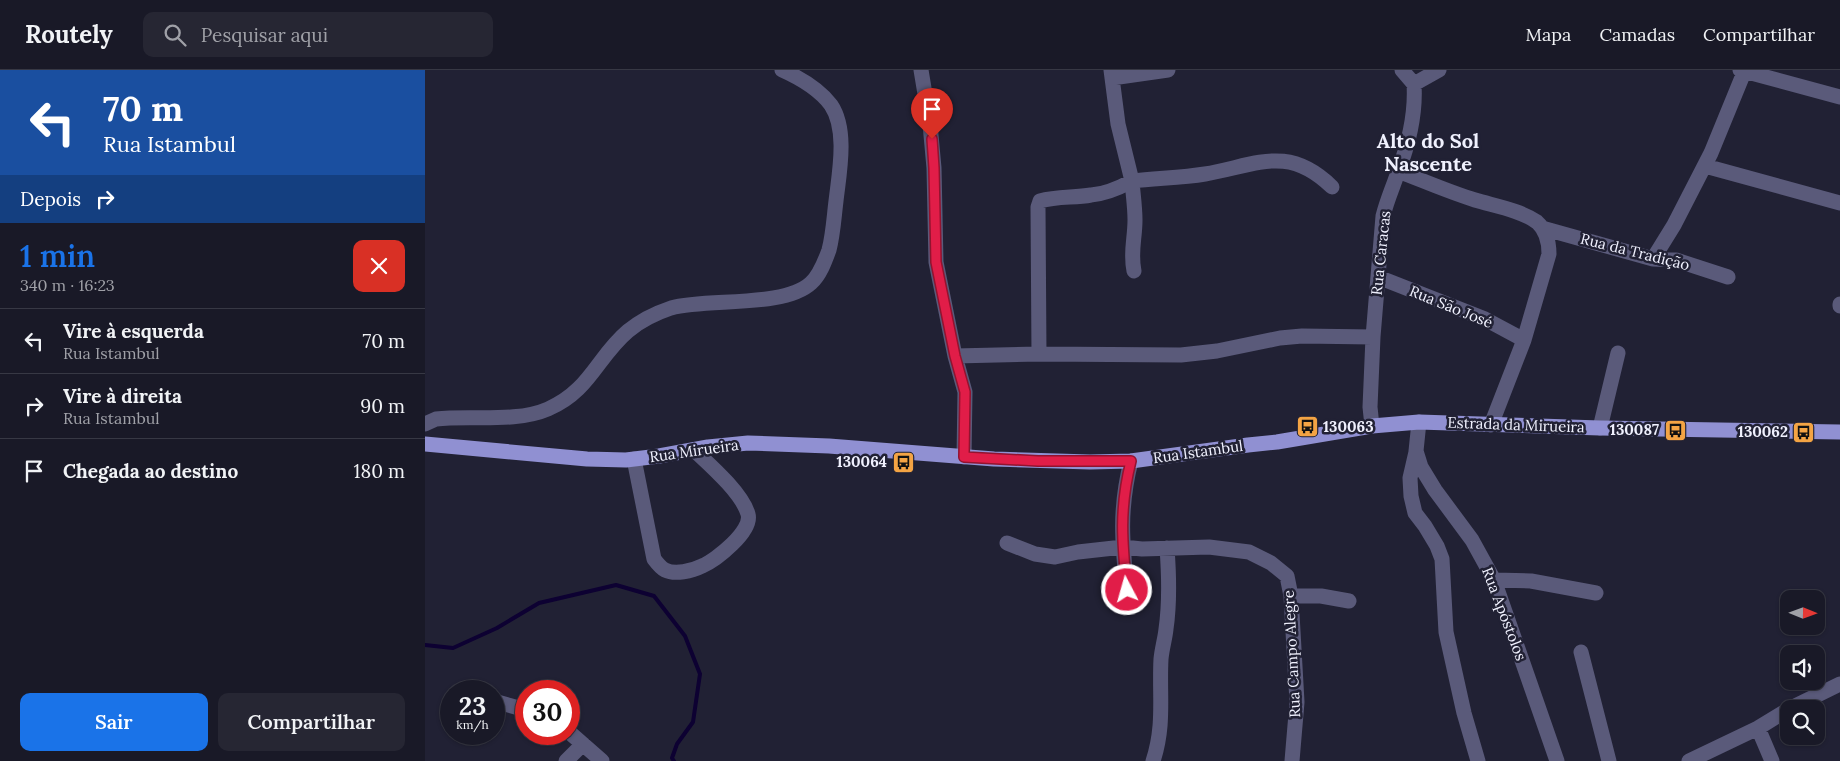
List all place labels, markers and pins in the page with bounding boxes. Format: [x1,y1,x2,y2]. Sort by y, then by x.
pin [911,88,953,139]
bus stop icon: 130063 [1295,415,1319,439]
place label: 130063 [1323,417,1374,436]
bus stop icon: 130087 [1663,418,1687,442]
place label: 130087 [1610,420,1659,439]
bus stop icon: 130062 [1792,420,1816,444]
place label: 130062 [1738,422,1788,441]
bus stop icon: 130064 [891,450,915,474]
place label: 130064 [837,452,887,471]

